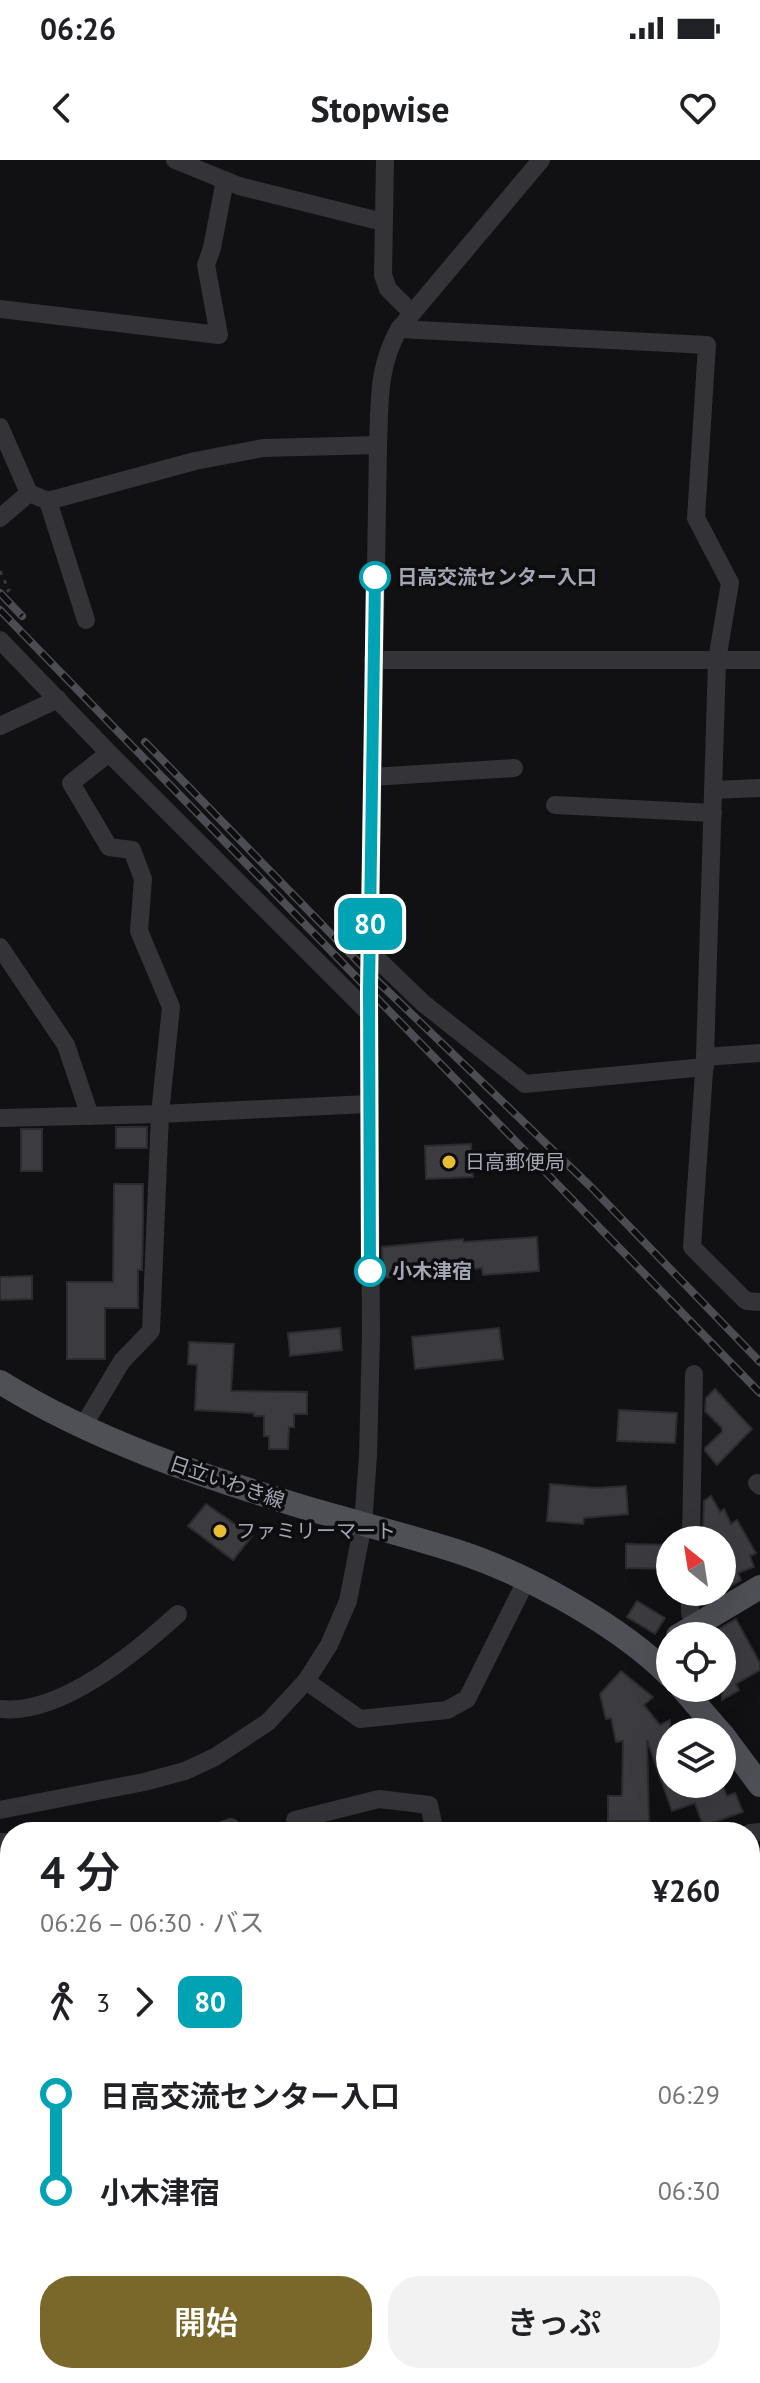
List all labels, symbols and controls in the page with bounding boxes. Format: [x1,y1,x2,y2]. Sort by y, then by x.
text: 06:26 [40,9,116,48]
text: Stopwise [310,85,450,132]
icon: back [40,86,84,130]
icon: heart [676,86,720,130]
marker: 日高交流センター入口 [360,562,390,592]
place label: 日高交流センター入口 [397,564,597,590]
line badge: 80 [334,898,406,950]
text: 80 [354,905,386,942]
place label: 日高郵便局 [465,1149,565,1175]
marker: 日高郵便局 [440,1153,458,1171]
marker: 小木津宿 [355,1256,385,1286]
place label: 小木津宿 [392,1258,472,1284]
street label: 日立いわき線 [166,1450,288,1514]
place label: ファミリーマート [236,1518,396,1544]
marker: ファミリーマート [211,1522,229,1540]
north arrow [656,1526,736,1606]
map controls [656,1526,736,1798]
button: locate [656,1622,736,1702]
button: layers [656,1718,736,1798]
text: 4 分 [40,1843,120,1900]
text: ¥260 [652,1871,720,1910]
text: 06:26 – 06:30 · バス [40,1906,264,1939]
icon: walk [40,1980,84,2024]
icon: forward [122,1980,166,2024]
text: 80 [194,1983,226,2020]
text: 3 [96,1986,110,2019]
text: 日高交流センター入口 [100,2076,400,2115]
text: 06:29 [658,2078,720,2111]
text: 小木津宿 [100,2172,220,2211]
text: 06:30 [658,2174,720,2207]
button: 開始 [40,2276,372,2368]
button: きっぷ [388,2276,720,2368]

